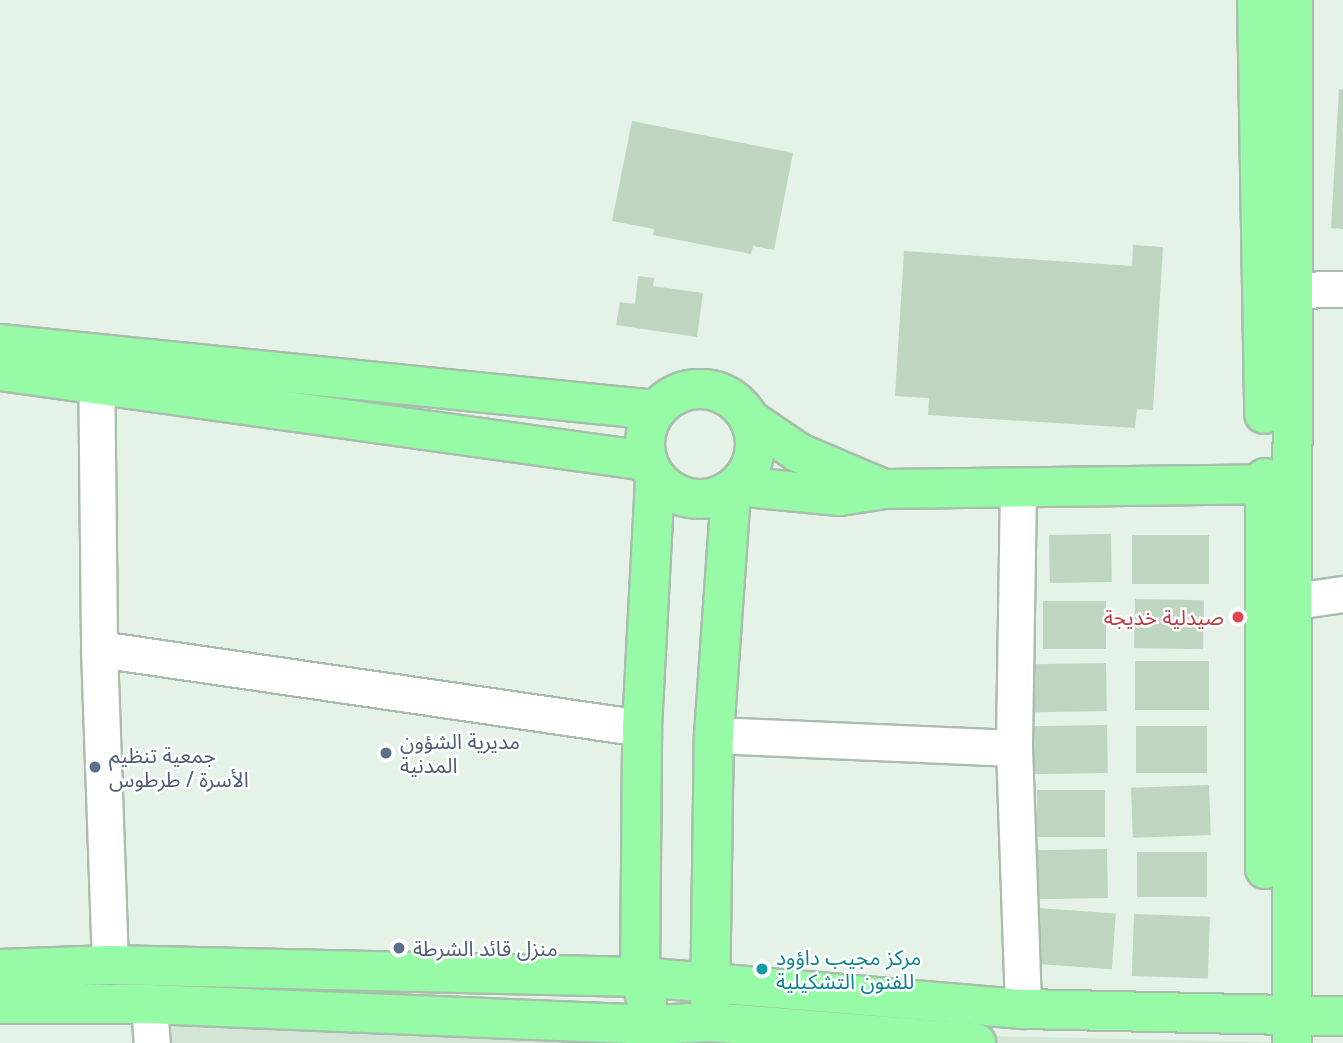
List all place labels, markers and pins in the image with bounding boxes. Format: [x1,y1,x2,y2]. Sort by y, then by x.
place label: صيدلية خديجة [1104,604,1224,630]
marker: صيدلية خديجة [1230,609,1246,625]
place label: مديرية الشؤون المدنية [400,728,520,778]
place label: جمعية تنظيم الأسرة / طرطوس [109,742,249,792]
marker: مديرية الشؤون المدنية [378,745,394,761]
marker: جمعية تنظيم الأسرة / طرطوس [87,759,103,775]
place label: منزل قائد الشرطة [413,935,558,961]
marker: منزل قائد الشرطة [391,940,407,956]
place label: مركز مجيب داؤود للفنون التشكيلية [776,944,921,994]
marker: مركز مجيب داؤود للفنون التشكيلية [754,961,770,977]

